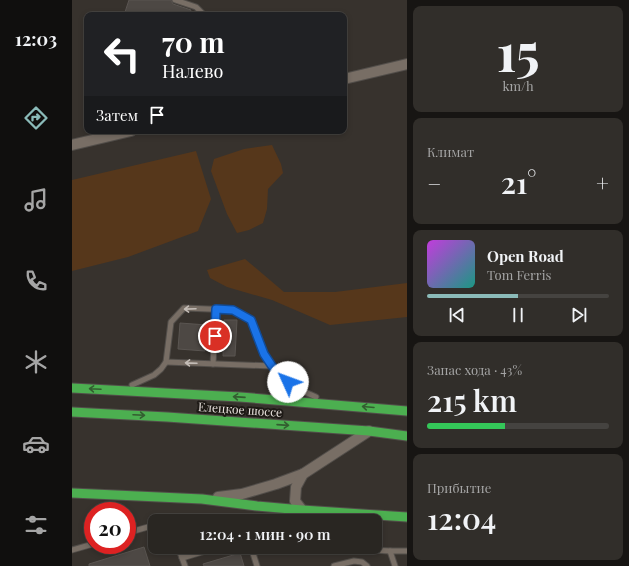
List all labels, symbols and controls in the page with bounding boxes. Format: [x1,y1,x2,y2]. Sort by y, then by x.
text: 15 [496,16,540,85]
text: 70 m [162,23,225,60]
text: 12:03 [15,27,57,51]
icon: left [96,28,148,80]
text: Налево [162,59,223,83]
text: km/h [502,77,534,94]
icon: directions [22,104,50,132]
icon: arrive [146,104,168,126]
text: Затем [96,105,138,125]
text: Климат [427,143,474,160]
text: 21° [501,162,537,202]
text: − [427,168,441,198]
text: + [596,168,609,198]
icon: music [22,186,50,214]
text: Open Road [487,246,564,266]
text: Tom Ferris [487,266,551,283]
icon: phone [22,267,50,295]
icon: previous [446,304,468,326]
icon: pause [507,304,529,326]
icon: next [568,304,590,326]
one-way arrow [184,305,197,312]
pin [198,319,232,353]
icon: arrive [204,325,226,347]
icon: climate [22,348,50,376]
one-way arrow [185,359,198,367]
position arrow [267,361,309,403]
text: Запас хода · 43% [427,361,522,378]
text: 215 km [427,380,517,420]
one-way arrow [89,385,102,393]
one-way arrow [233,394,246,401]
street label: Елецкое шоссе [197,398,283,420]
one-way arrow [362,403,375,411]
one-way arrow [132,412,145,419]
one-way arrow [276,422,289,429]
icon: car [22,430,50,458]
text: Прибытие [427,479,491,496]
text: 12:04 [427,498,496,538]
speed limit sign: 20 [84,502,136,554]
icon: filters [22,511,50,539]
text: 12:04 · 1 мин · 90 m [199,524,331,544]

